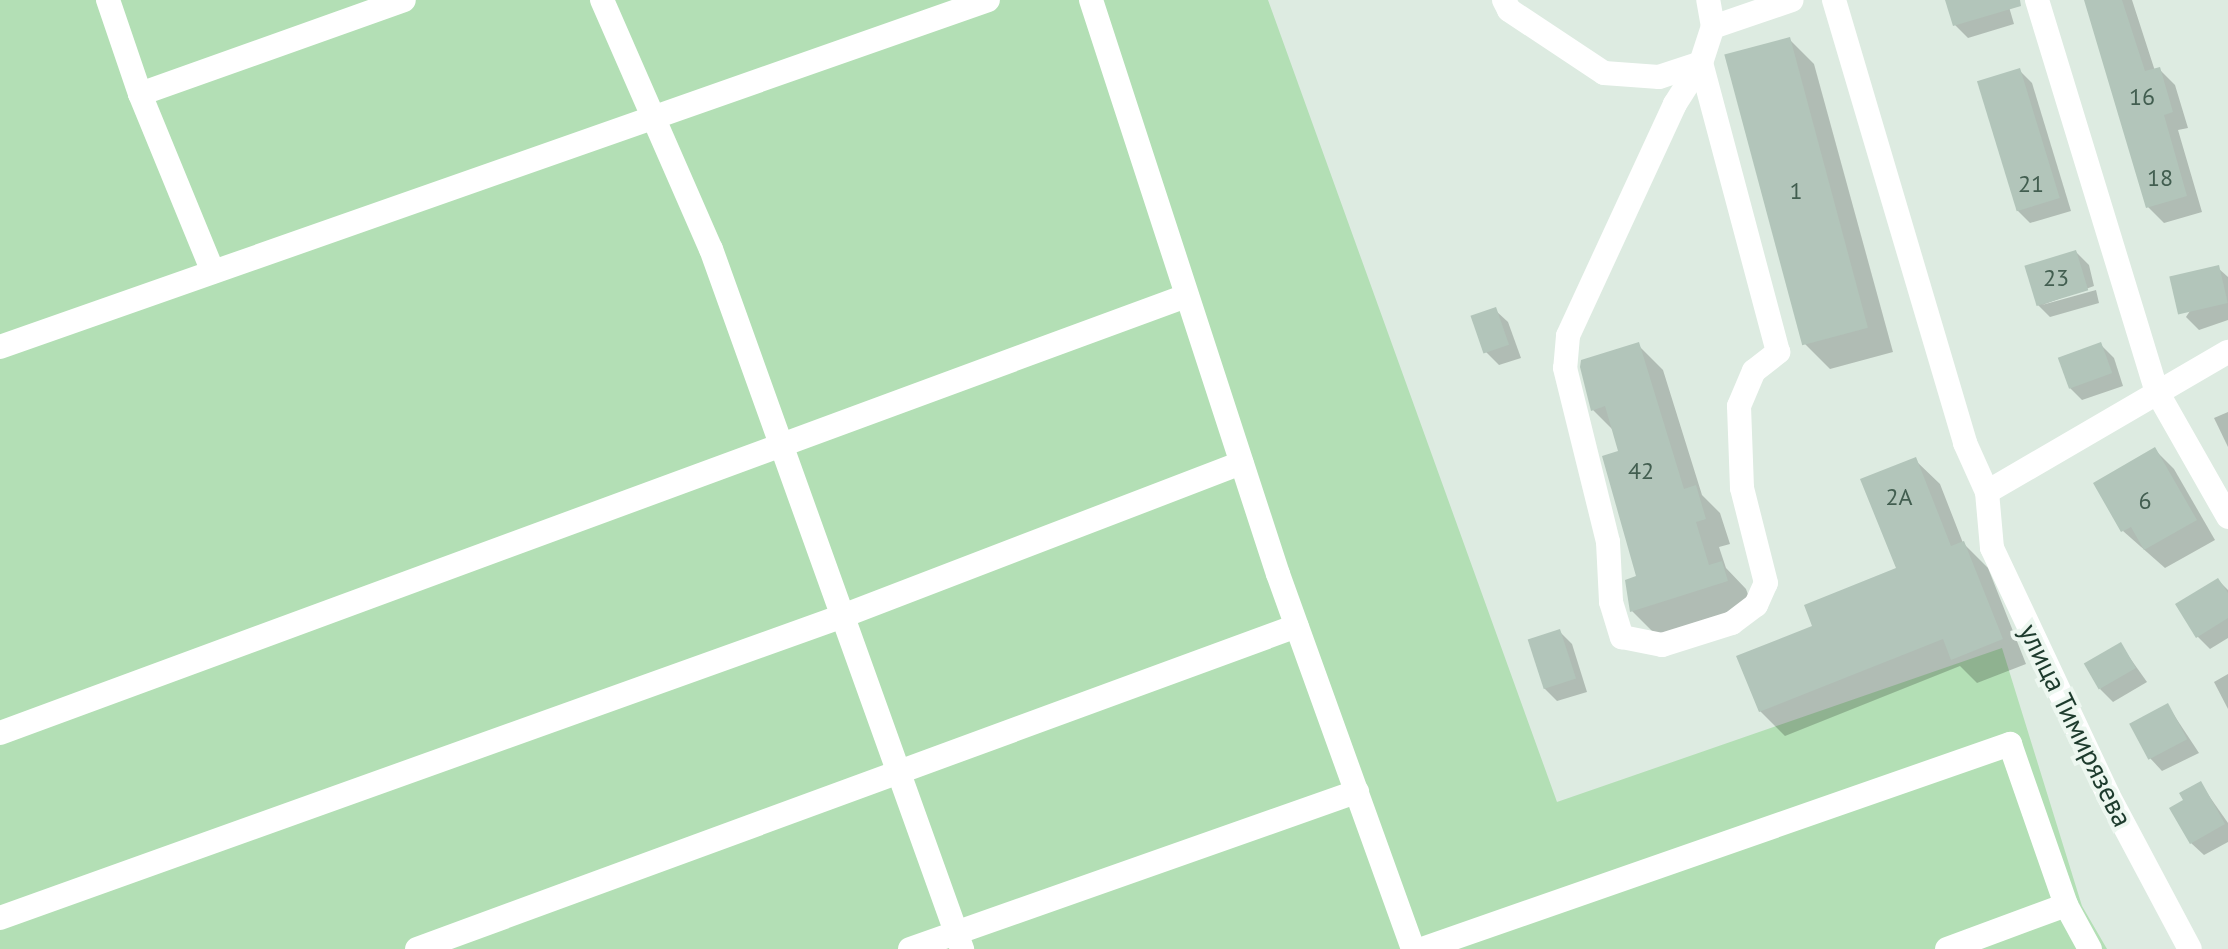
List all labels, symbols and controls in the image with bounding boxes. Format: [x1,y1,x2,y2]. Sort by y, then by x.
house number: 16 [2129,83,2155,111]
house number: 18 [2147,164,2173,192]
house number: 21 [2018,170,2044,198]
house number: 1 [1789,177,1803,205]
house number: 23 [2043,264,2069,292]
house number: 42 [1628,457,1654,485]
house number: 2А [1885,483,1913,511]
house number: 6 [2138,487,2152,515]
street label: улица Тимирязева [2012,618,2140,832]

